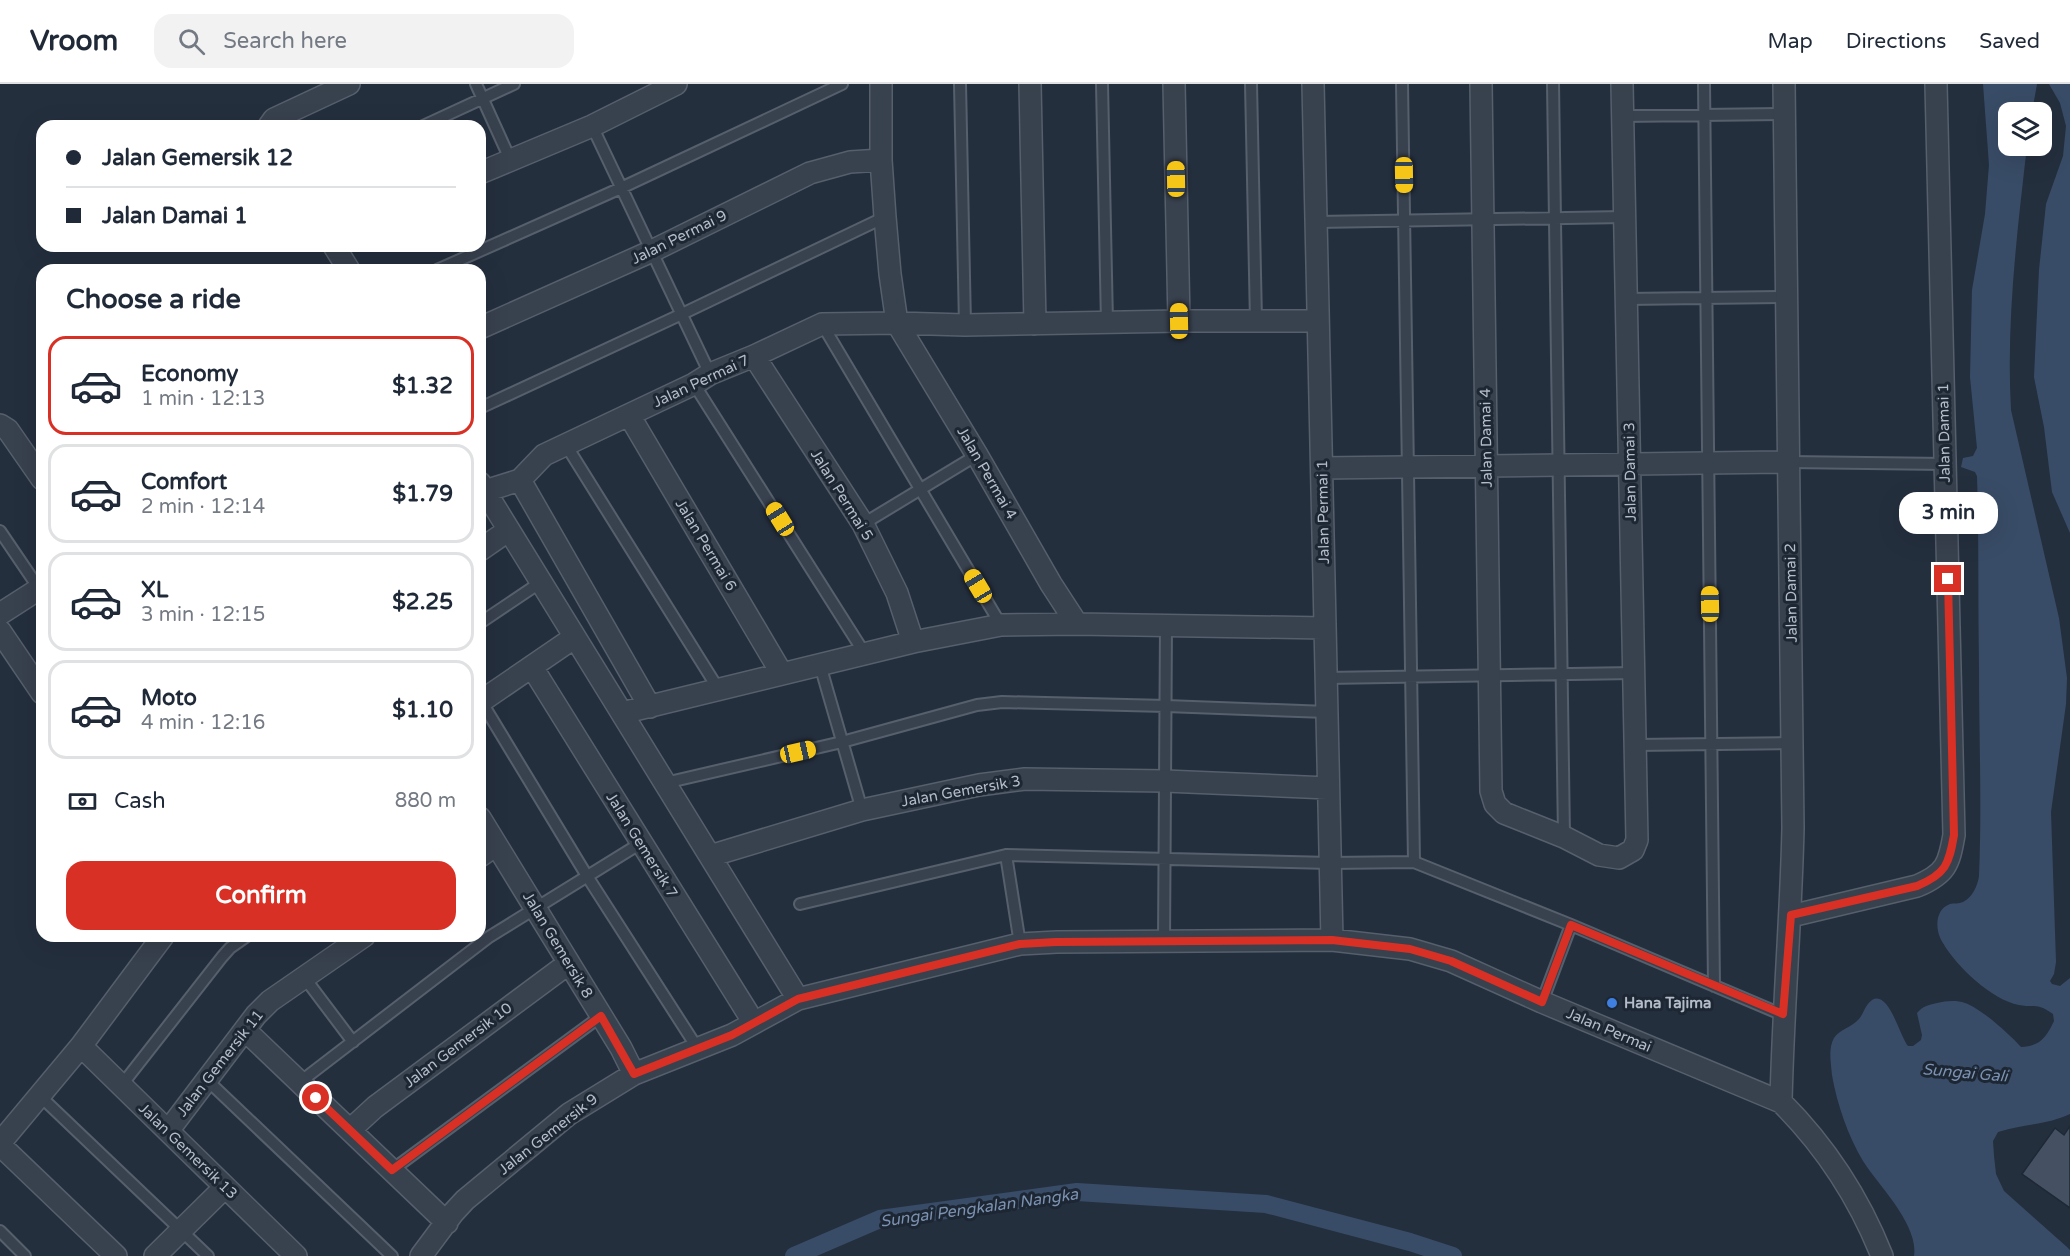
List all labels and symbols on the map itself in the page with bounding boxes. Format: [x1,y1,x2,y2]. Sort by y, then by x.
car [1395,157,1413,193]
car [1167,161,1185,197]
street label: Jalan Permai 9 [628,206,730,268]
car [1170,303,1188,339]
street label: Jalan Permai 7 [650,351,752,411]
street label: Jalan Damai 1 [1934,383,1954,483]
street label: Jalan Damai 4 [1476,388,1496,488]
street label: Jalan Damai 3 [1620,422,1640,522]
street label: Jalan Permai 4 [953,423,1021,523]
street label: Jalan Permai 5 [807,446,877,544]
street label: Jalan Permai 1 [1313,460,1333,564]
callout: 3 min [1898,492,1998,534]
street label: Jalan Permai 6 [672,496,740,594]
car [763,499,797,539]
street label: Jalan Damai 2 [1781,543,1801,643]
route end [1934,565,1961,592]
car [961,566,995,606]
car [1701,586,1719,622]
car [778,739,818,765]
street label: Jalan Gemersik 3 [900,772,1022,810]
street label: Jalan Gemersik 7 [602,789,682,901]
street label: Jalan Gemersik 8 [519,889,597,1001]
place label: Hana Tajima [1624,994,1711,1013]
marker: Hana Tajima [1605,996,1619,1010]
street label: Jalan Gemersik 10 [401,999,515,1091]
street label: Jalan Permai [1564,1004,1654,1056]
street label: Jalan Gemersik 11 [173,1006,267,1120]
water label: Sungai Gali [1921,1059,2010,1087]
route start [302,1084,329,1111]
street label: Jalan Gemersik 9 [495,1090,601,1178]
street label: Jalan Gemersik 13 [135,1099,241,1203]
water label: Sungai Pengkalan Nangka [879,1184,1080,1232]

